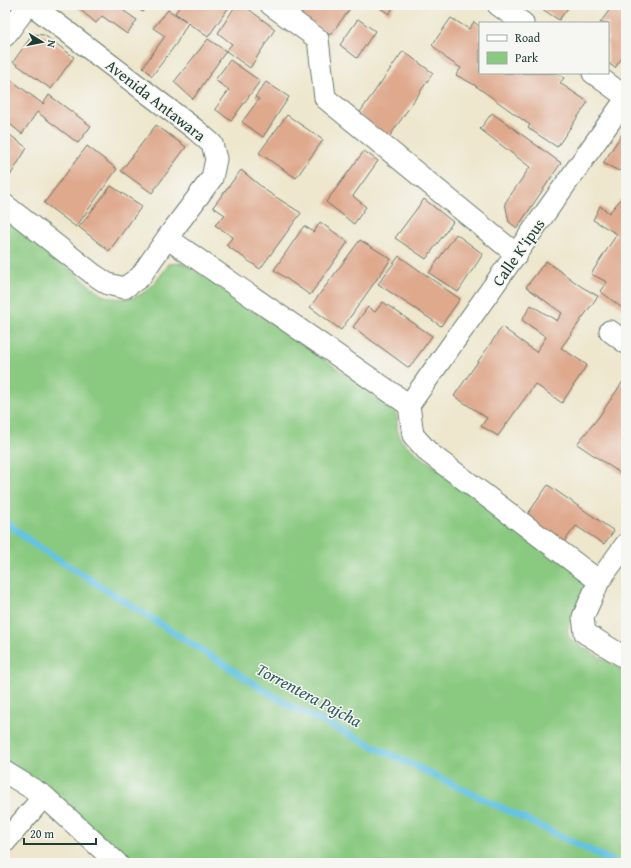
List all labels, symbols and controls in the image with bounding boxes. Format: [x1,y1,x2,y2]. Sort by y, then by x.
north arrow [22,22,62,62]
legend [479,22,609,74]
text: Road [515,29,541,46]
text: N [43,39,60,49]
text: Park [515,49,539,66]
street label: Avenida Antawara [101,53,212,147]
street label: Calle K'ipus [486,213,550,291]
water label: Torrentera Pajcha [252,656,367,733]
scale bar [24,820,96,846]
text: 20 m [30,825,54,842]

